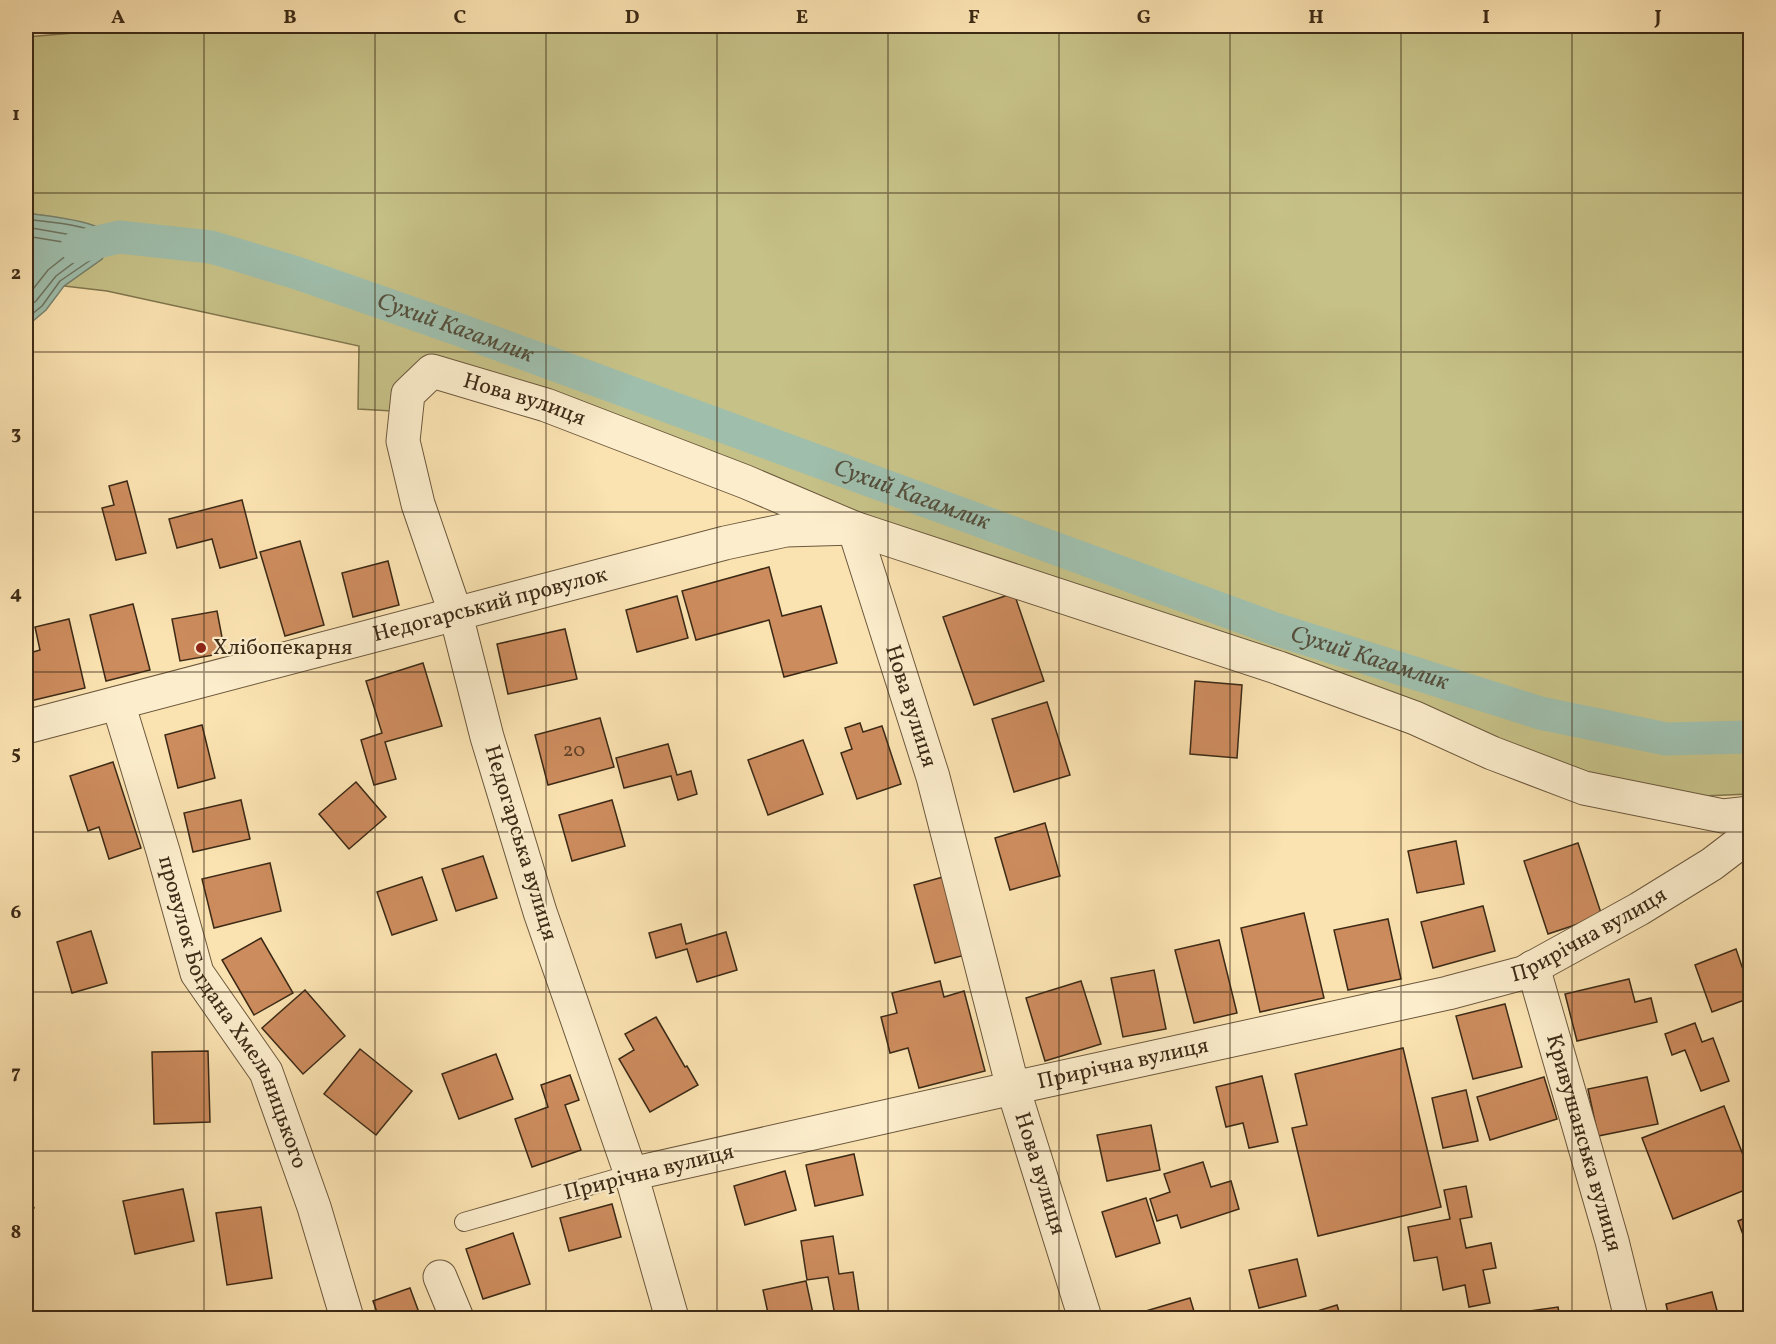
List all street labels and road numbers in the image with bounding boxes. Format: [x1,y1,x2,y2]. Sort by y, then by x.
street label: Нова вулиця [459,366,590,434]
street label: Недогарський провулок [370,559,611,651]
street label: Нова вулиця [877,641,944,771]
street label: Недогарська вулиця [475,741,565,945]
street label: провулок Богдана Хмельницького [150,852,315,1173]
street label: Прирічна вулиця [1508,880,1673,991]
street label: Прирічна вулиця [1034,1030,1211,1098]
street label: Кривушанська вулиця [1538,1030,1630,1255]
street label: Нова вулиця [1006,1108,1074,1239]
street label: Прирічна вулиця [561,1137,737,1209]

